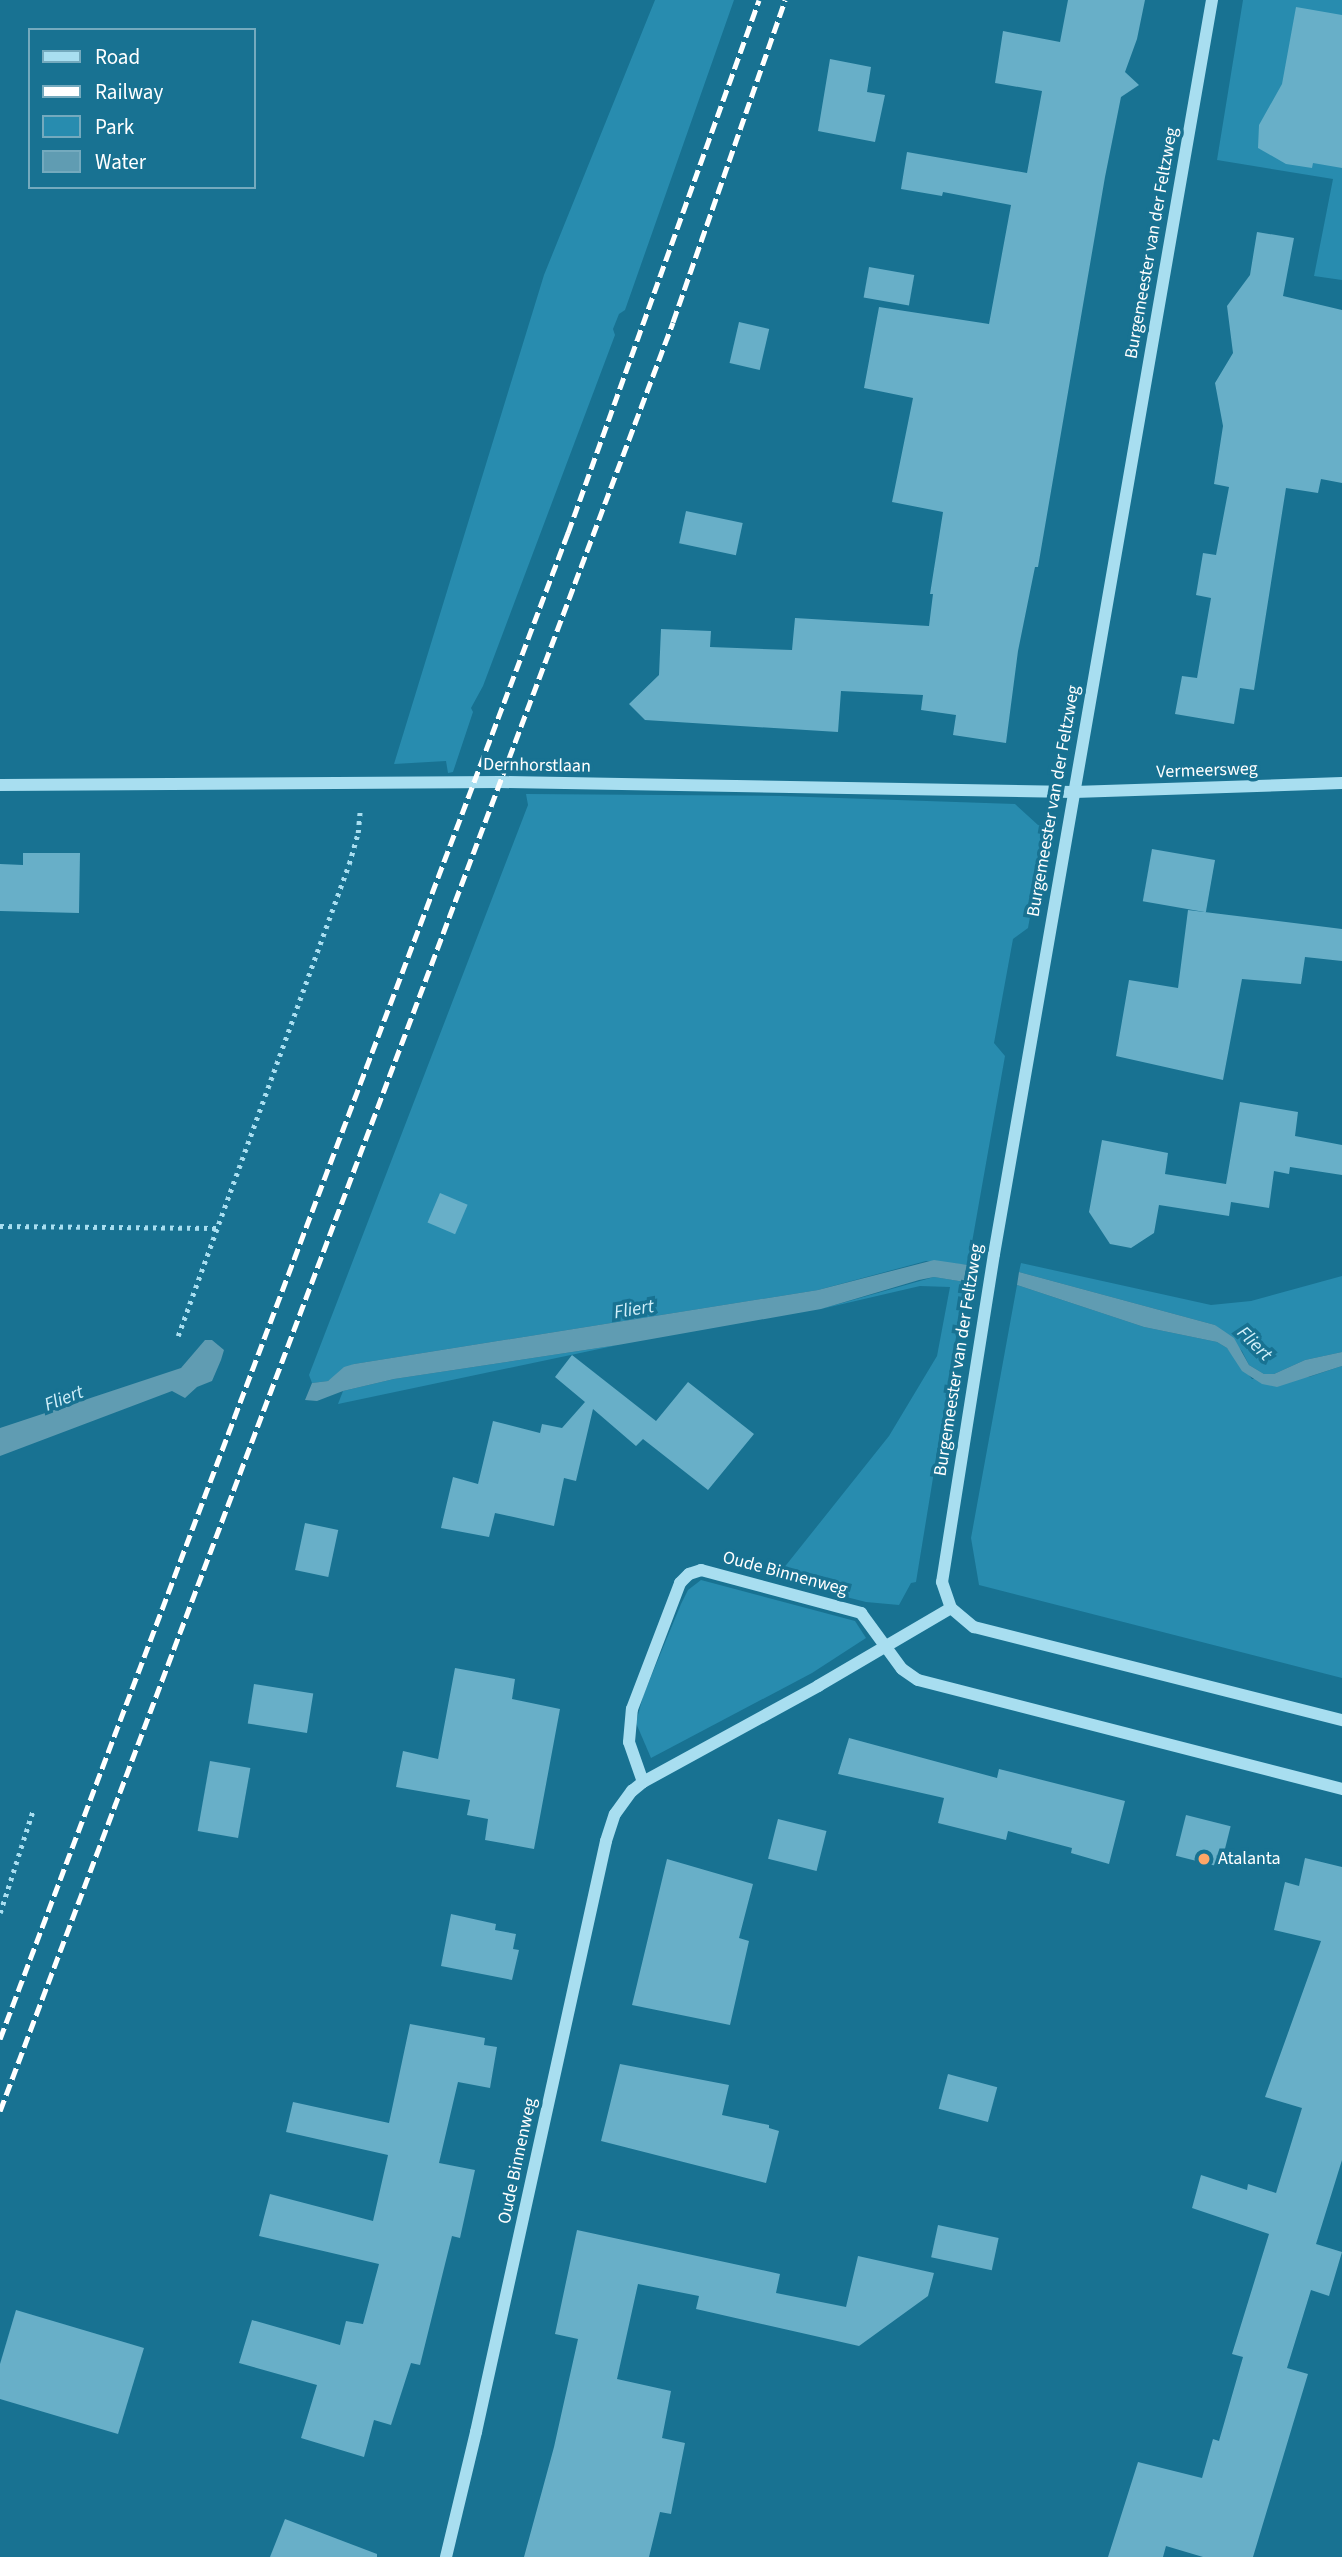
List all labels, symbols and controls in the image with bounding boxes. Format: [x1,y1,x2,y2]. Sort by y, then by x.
legend [28,28,256,189]
text: Road [95,42,140,72]
text: Railway [95,77,163,107]
text: Park [95,112,134,142]
street label: Burgemeester van der Feltzweg [1121,126,1183,360]
text: Water [95,147,146,177]
street label: Burgemeester van der Feltzweg [1023,684,1085,918]
street label: Dernhorstlaan [483,754,591,778]
street label: Vermeersweg [1156,758,1258,784]
street label: Burgemeester van der Feltzweg [930,1242,988,1478]
water label: Fliert [612,1296,656,1324]
water label: Fliert [1232,1322,1276,1366]
water label: Fliert [41,1381,87,1417]
street label: Oude Binnenweg [720,1547,850,1601]
place label: Atalanta [1218,1848,1281,1870]
marker: Atalanta [1196,1851,1212,1867]
street label: Oude Binnenweg [494,2096,542,2226]

